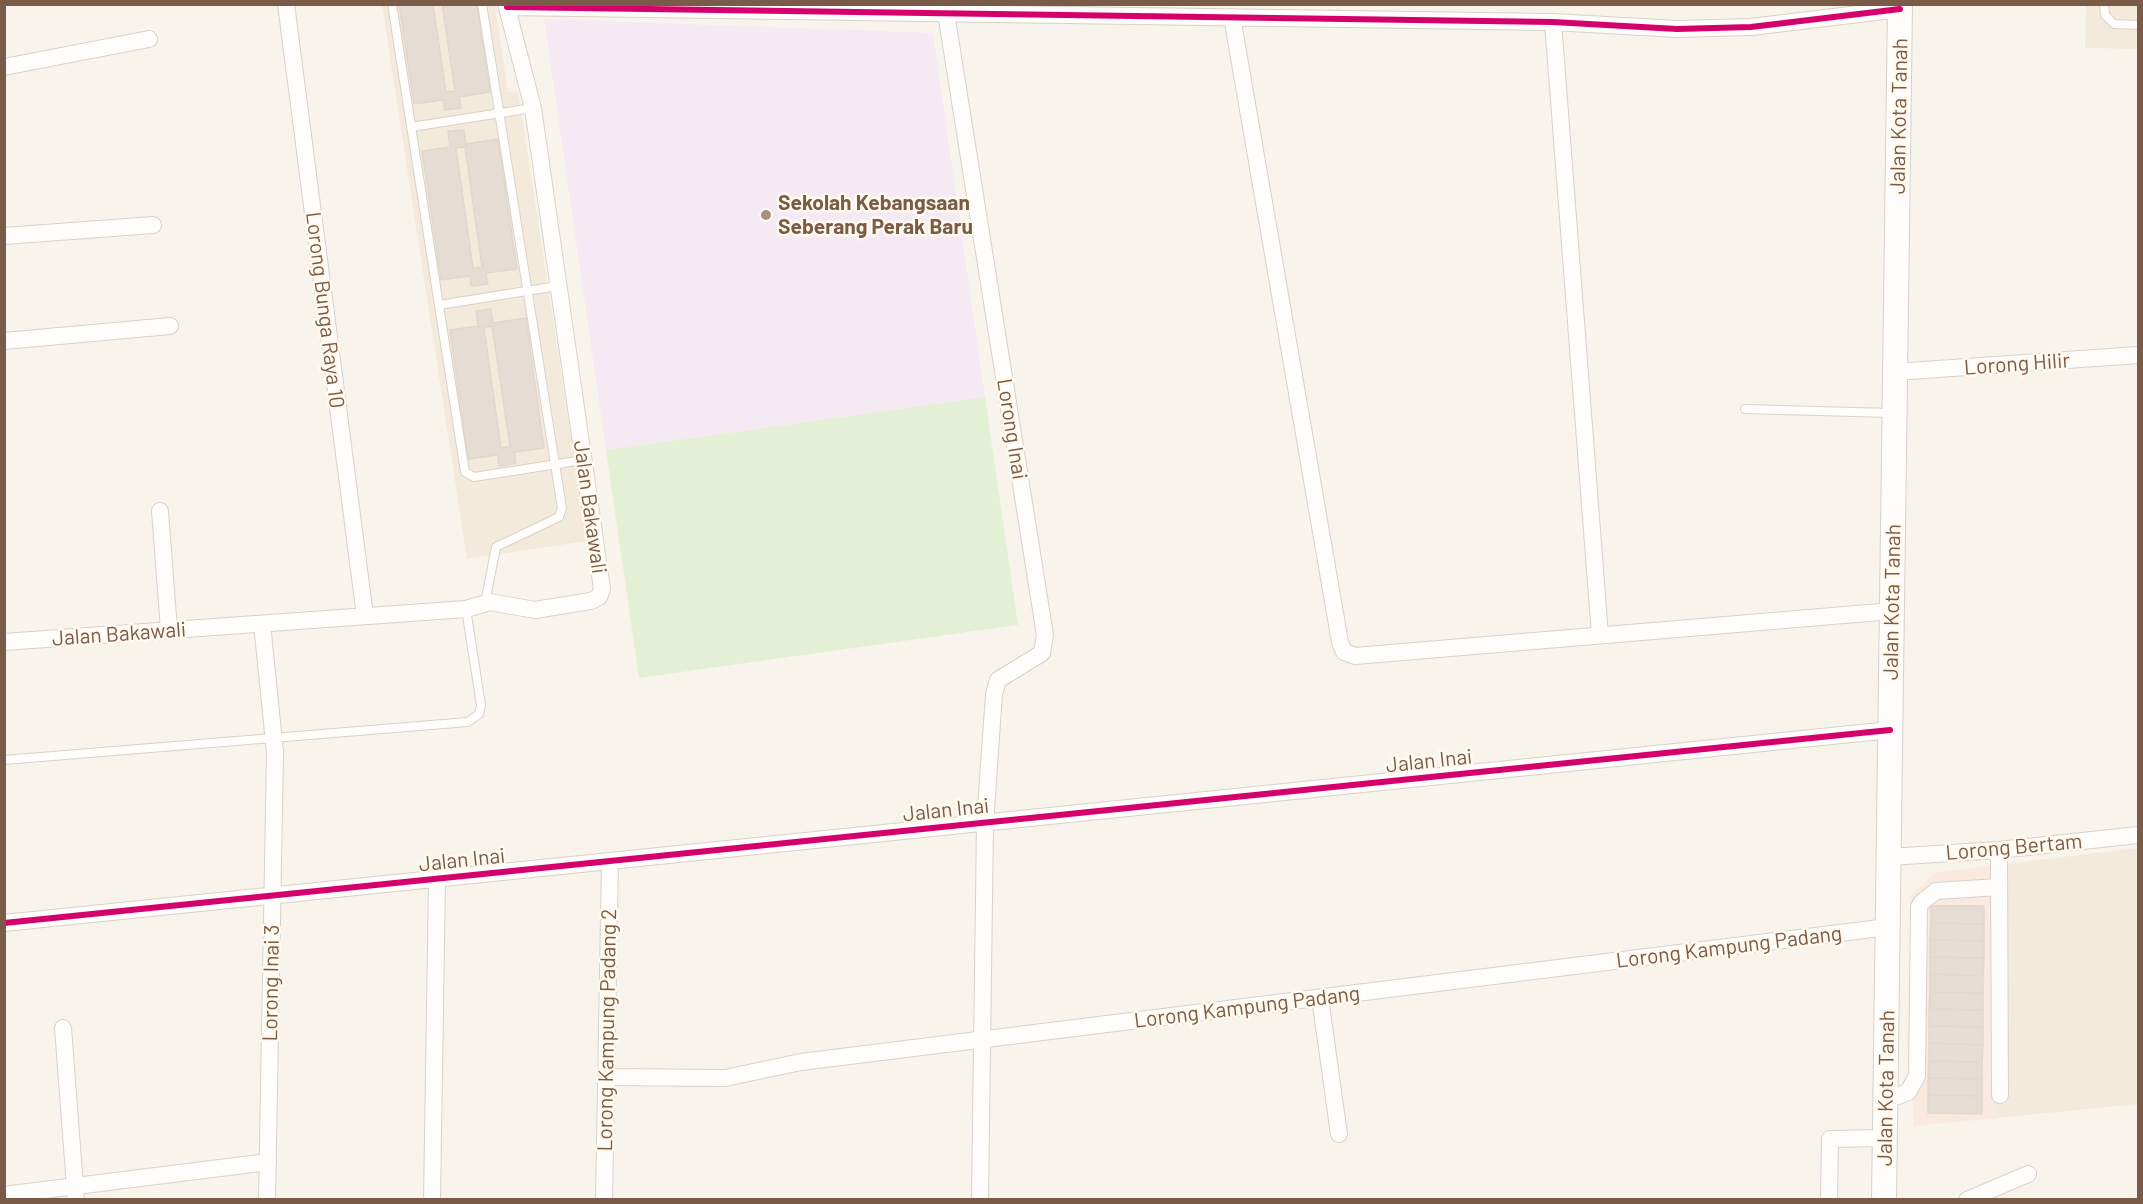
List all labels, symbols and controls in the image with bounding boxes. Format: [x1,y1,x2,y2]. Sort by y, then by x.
street label: Jalan Kota Tanah [1885,38,1913,194]
place label: Sekolah Kebangsaan Seberang Perak Baru [778,190,973,240]
marker: Sekolah Kebangsaan Seberang Perak Baru [759,208,773,222]
street label: Lorong Bunga Raya 10 [300,210,350,410]
street label: Lorong Hilir [1963,348,2071,380]
street label: Lorong Inai [992,377,1032,481]
street label: Jalan Bakawali [568,439,612,575]
street label: Jalan Kota Tanah [1878,524,1906,680]
street label: Jalan Bakawali [51,617,187,651]
street label: Jalan Inai [1385,744,1473,778]
street label: Jalan Inai [902,793,990,827]
street label: Lorong Bertam [1945,828,2083,866]
street label: Jalan Inai [418,843,506,877]
street label: Lorong Kampung Padang 2 [592,908,622,1152]
street label: Lorong Kampung Padang [1615,921,1843,973]
street label: Lorong Inai 3 [257,924,285,1042]
street label: Lorong Kampung Padang [1133,981,1361,1033]
street label: Jalan Kota Tanah [1872,1010,1900,1166]

